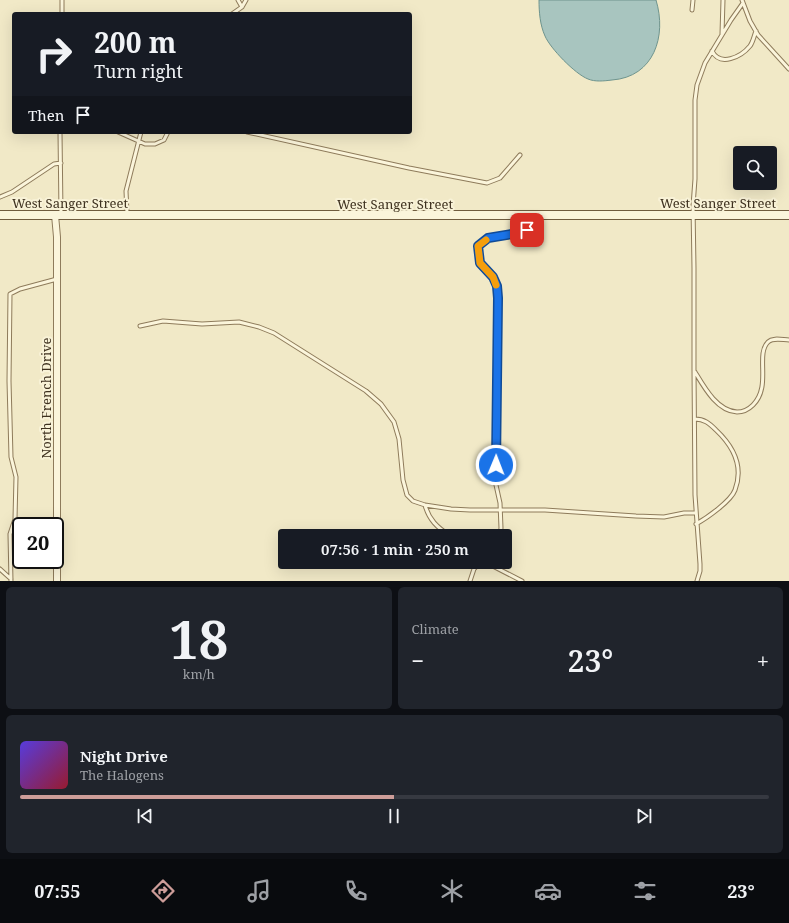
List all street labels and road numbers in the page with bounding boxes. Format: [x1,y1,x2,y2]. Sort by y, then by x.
street label: West Sanger Street [12,194,128,212]
street label: West Sanger Street [660,194,776,212]
street label: West Sanger Street [337,195,453,213]
street label: North French Drive [37,337,55,459]

